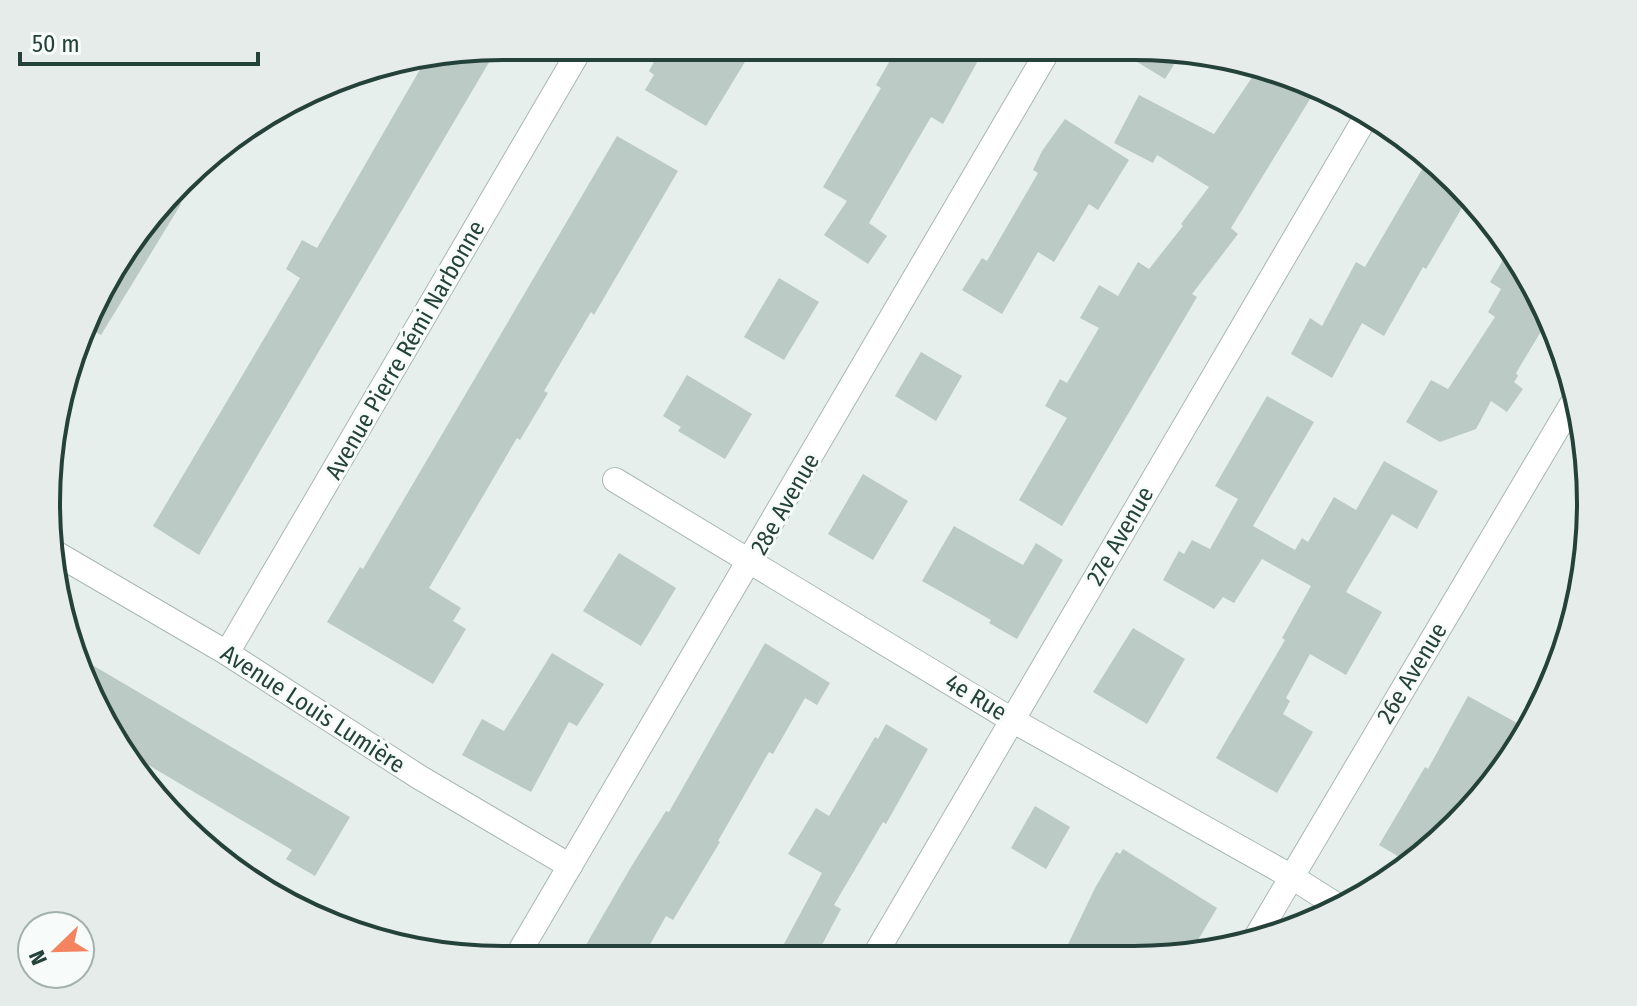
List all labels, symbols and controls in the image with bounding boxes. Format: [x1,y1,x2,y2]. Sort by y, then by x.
scale bar [20,16,258,66]
text: 50 m [32,30,80,58]
street label: Avenue Pierre Rémi Narbonne [319,216,491,484]
street label: 28e Avenue [745,448,825,560]
street label: 27e Avenue [1081,482,1159,590]
street label: 26e Avenue [1371,618,1453,728]
street label: Avenue Louis Lumière [216,639,410,779]
street label: 4e Rue [940,668,1012,726]
north arrow [16,910,96,990]
text: N [23,946,53,969]

